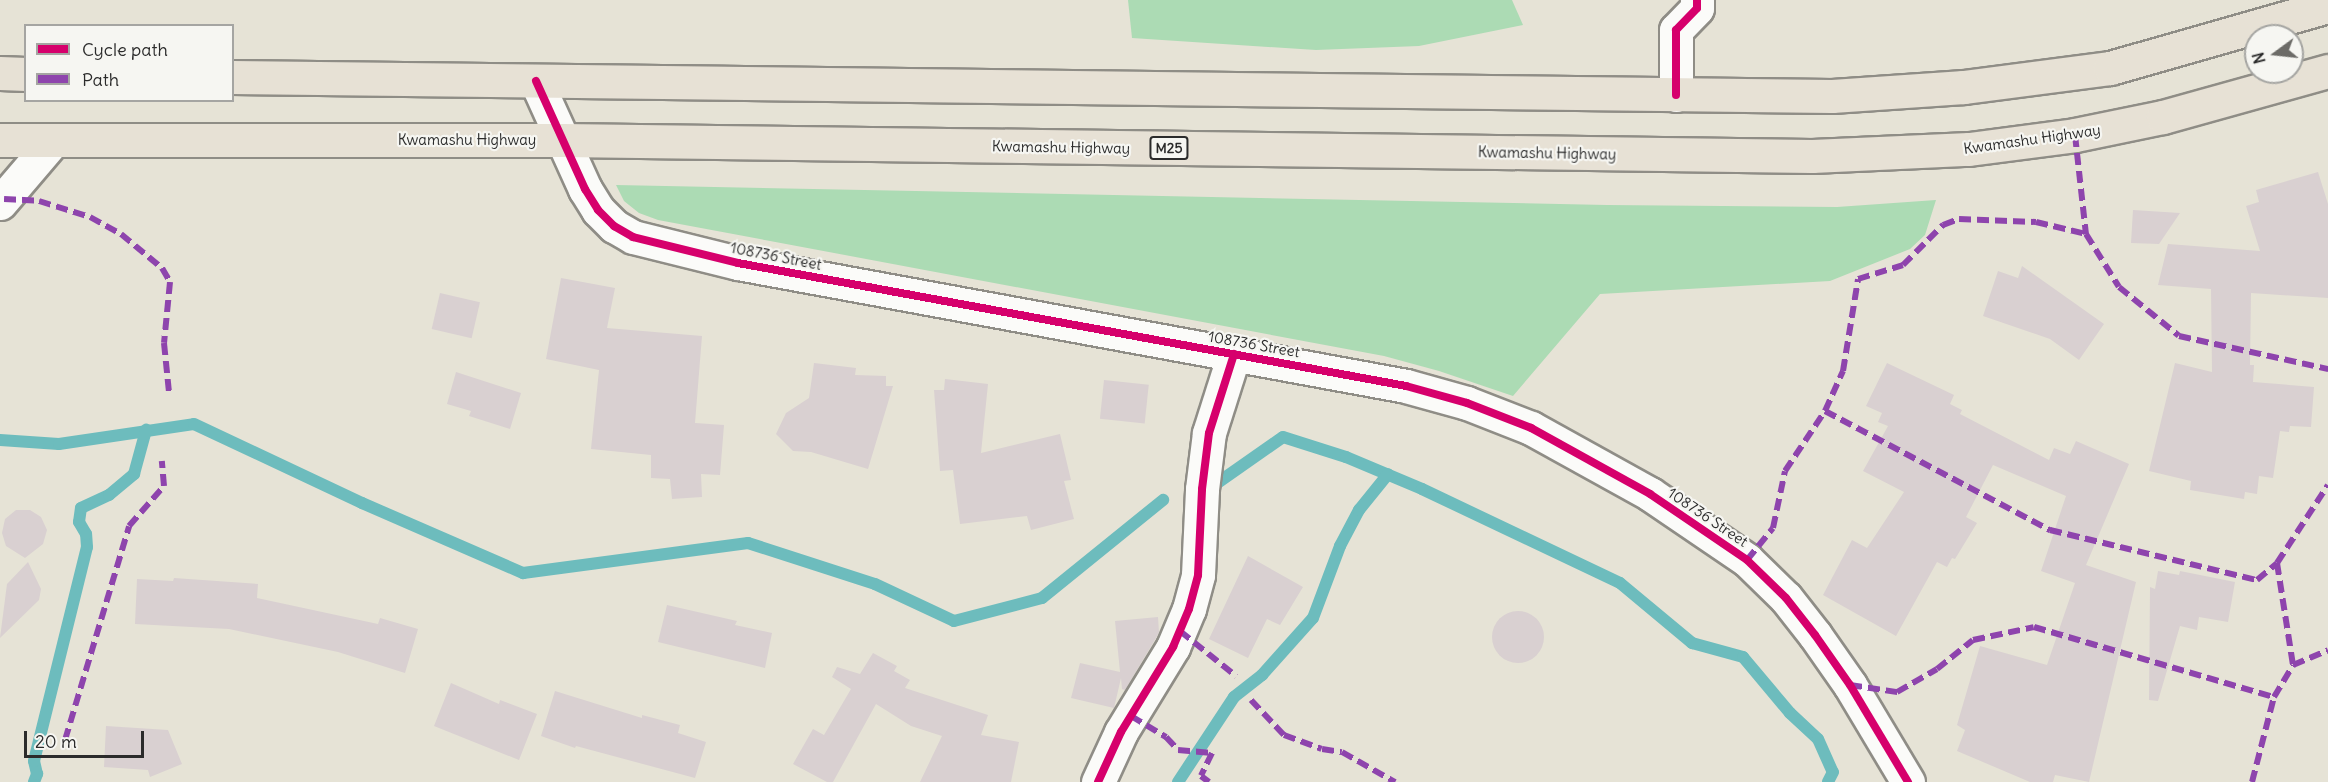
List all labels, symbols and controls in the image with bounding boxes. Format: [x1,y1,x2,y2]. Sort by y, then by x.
legend [24,24,234,102]
north arrow [2244,24,2304,84]
text: Cycle path [82,38,168,61]
text: N [2247,50,2270,66]
text: Path [82,68,119,91]
street label: Kwamashu Highway [1962,120,2102,158]
street label: Kwamashu Highway [398,131,536,149]
street label: Kwamashu Highway [992,137,1130,157]
road number: M25 [1148,137,1190,159]
street label: Kwamashu Highway [1478,143,1616,163]
street label: 108736 Street [729,238,823,274]
street label: 108736 Street [1207,327,1301,361]
street label: 108736 Street [1665,484,1751,550]
scale bar [27,719,147,757]
text: 20 m [35,730,77,753]

